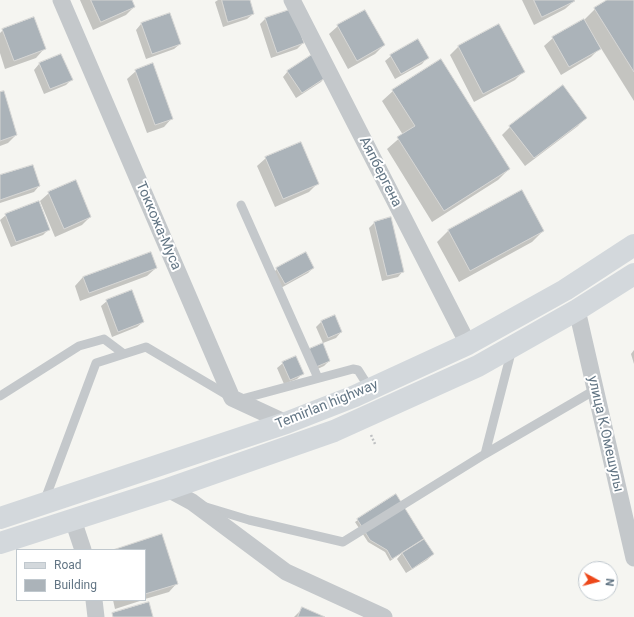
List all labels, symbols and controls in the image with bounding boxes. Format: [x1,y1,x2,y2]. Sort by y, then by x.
street label: Аяпбергена [355,134,405,210]
street label: Токкожа-Муса [132,179,184,273]
street label: улица К.Омешулы [583,374,627,494]
street label: Temirlan highway [273,377,381,433]
legend [16,549,146,601]
text: Road [54,558,82,572]
north arrow [578,561,618,601]
text: Building [54,578,97,592]
text: N [602,578,616,587]

